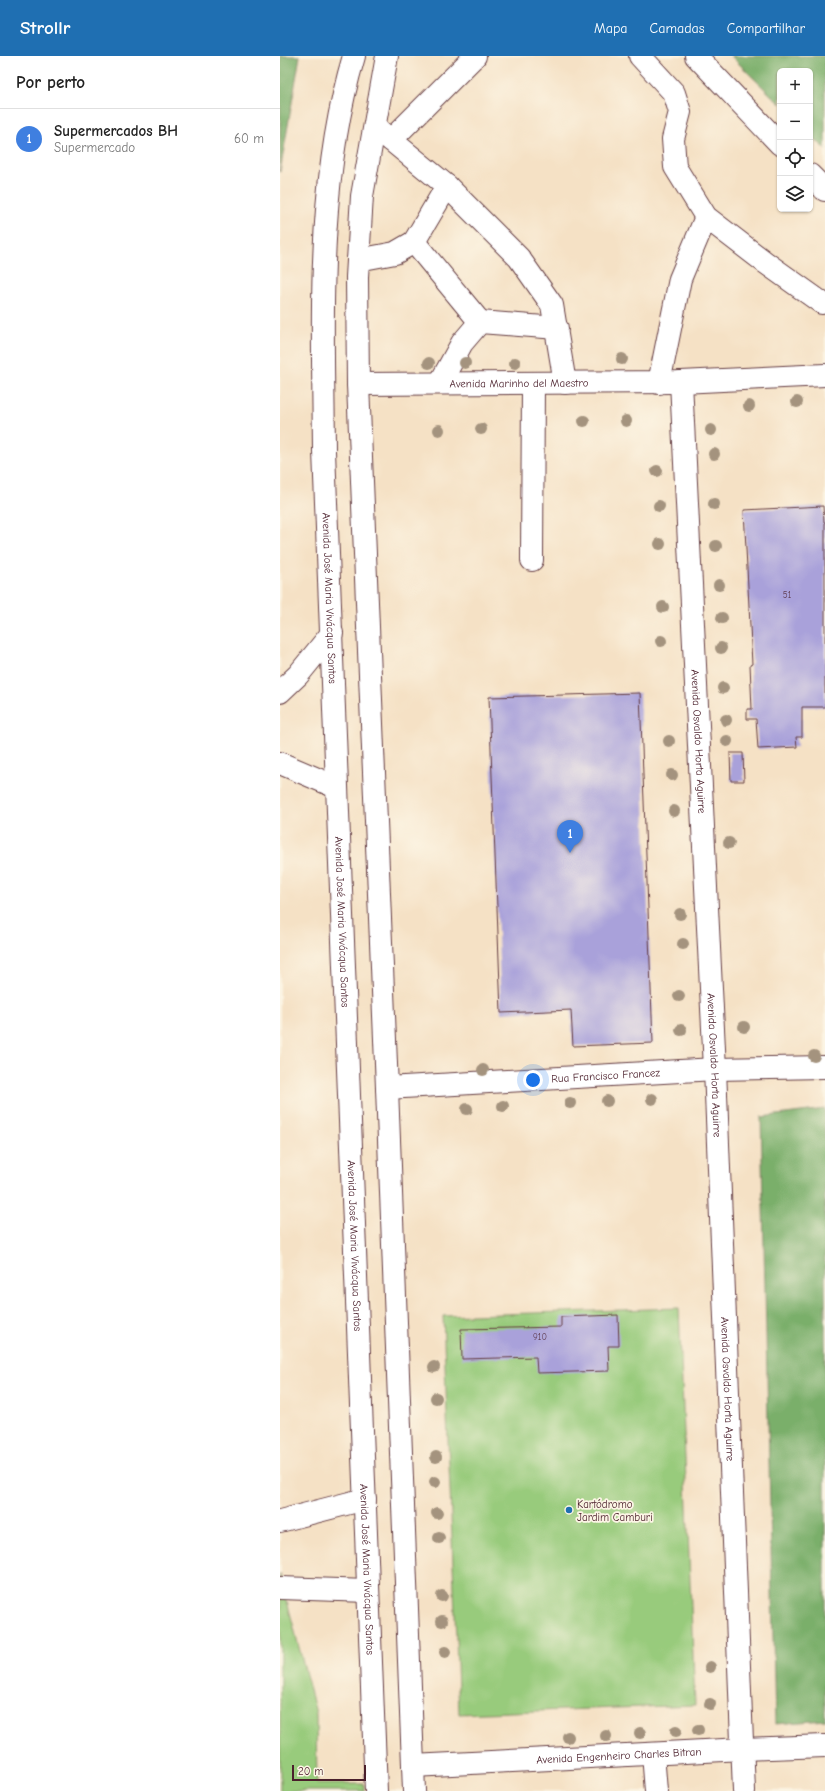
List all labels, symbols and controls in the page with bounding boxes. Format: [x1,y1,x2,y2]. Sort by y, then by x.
text: Strollr [20,17,70,39]
text: Mapa [594,20,628,37]
text: Camadas [650,20,705,37]
text: Compartilhar [727,20,805,37]
map controls [777,68,813,212]
button: + [777,68,813,104]
text: Por perto [16,73,85,92]
button: − [777,104,813,140]
text: Supermercados BH [54,122,178,140]
text: 1 [26,131,32,146]
text: 60 m [234,131,264,146]
text: Supermercado [54,140,135,155]
button: locate [777,140,813,176]
button: layers [777,176,813,212]
street label: Avenida Marinho del Maestro [449,377,589,390]
street label: Avenida José Maria Vivácqua Santos [319,512,339,684]
house number: 51 [783,590,792,600]
street label: Avenida Osvaldo Horta Aguirre [688,669,708,815]
pin: 1 [557,820,583,853]
street label: Avenida José Maria Vivácqua Santos [332,836,352,1008]
street label: Avenida Osvaldo Horta Aguirre [704,993,724,1138]
street label: Rua Francisco Francez [551,1066,661,1085]
your location [523,1070,543,1090]
street label: Avenida José Maria Vivácqua Santos [345,1160,364,1332]
street label: Avenida Osvaldo Horta Aguirre [718,1316,737,1462]
house number: 910 [533,1332,547,1342]
street label: Avenida José Maria Vivácqua Santos [357,1484,377,1656]
place label: Kartódromo Jardim Camburi [577,1498,653,1524]
marker: Kartódromo Jardim Camburi [564,1505,574,1515]
street label: Avenida Engenheiro Charles Bitran [536,1745,702,1767]
scale bar [292,1763,366,1782]
text: 20 m [298,1765,323,1778]

